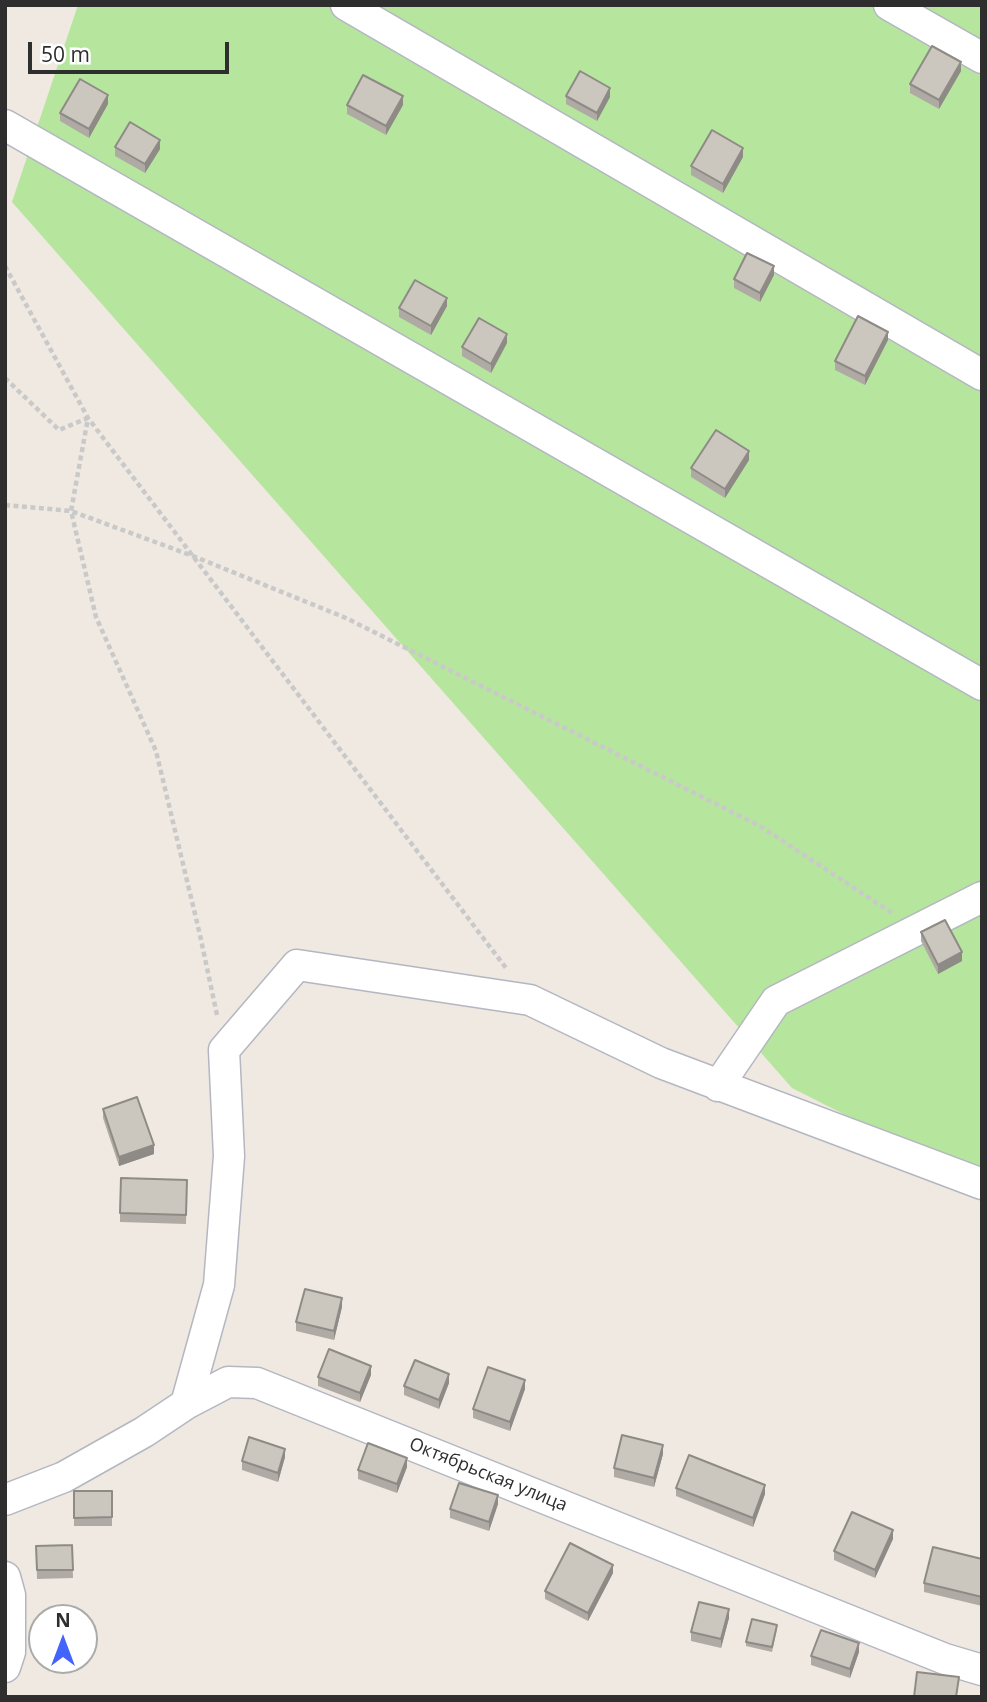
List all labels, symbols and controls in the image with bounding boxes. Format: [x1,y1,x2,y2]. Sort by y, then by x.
scale bar [32,28,233,72]
text: 50 m [41,40,90,68]
street label: Октябрьская улица [406,1433,570,1517]
north arrow [28,1604,98,1674]
text: N [55,1607,71,1633]

